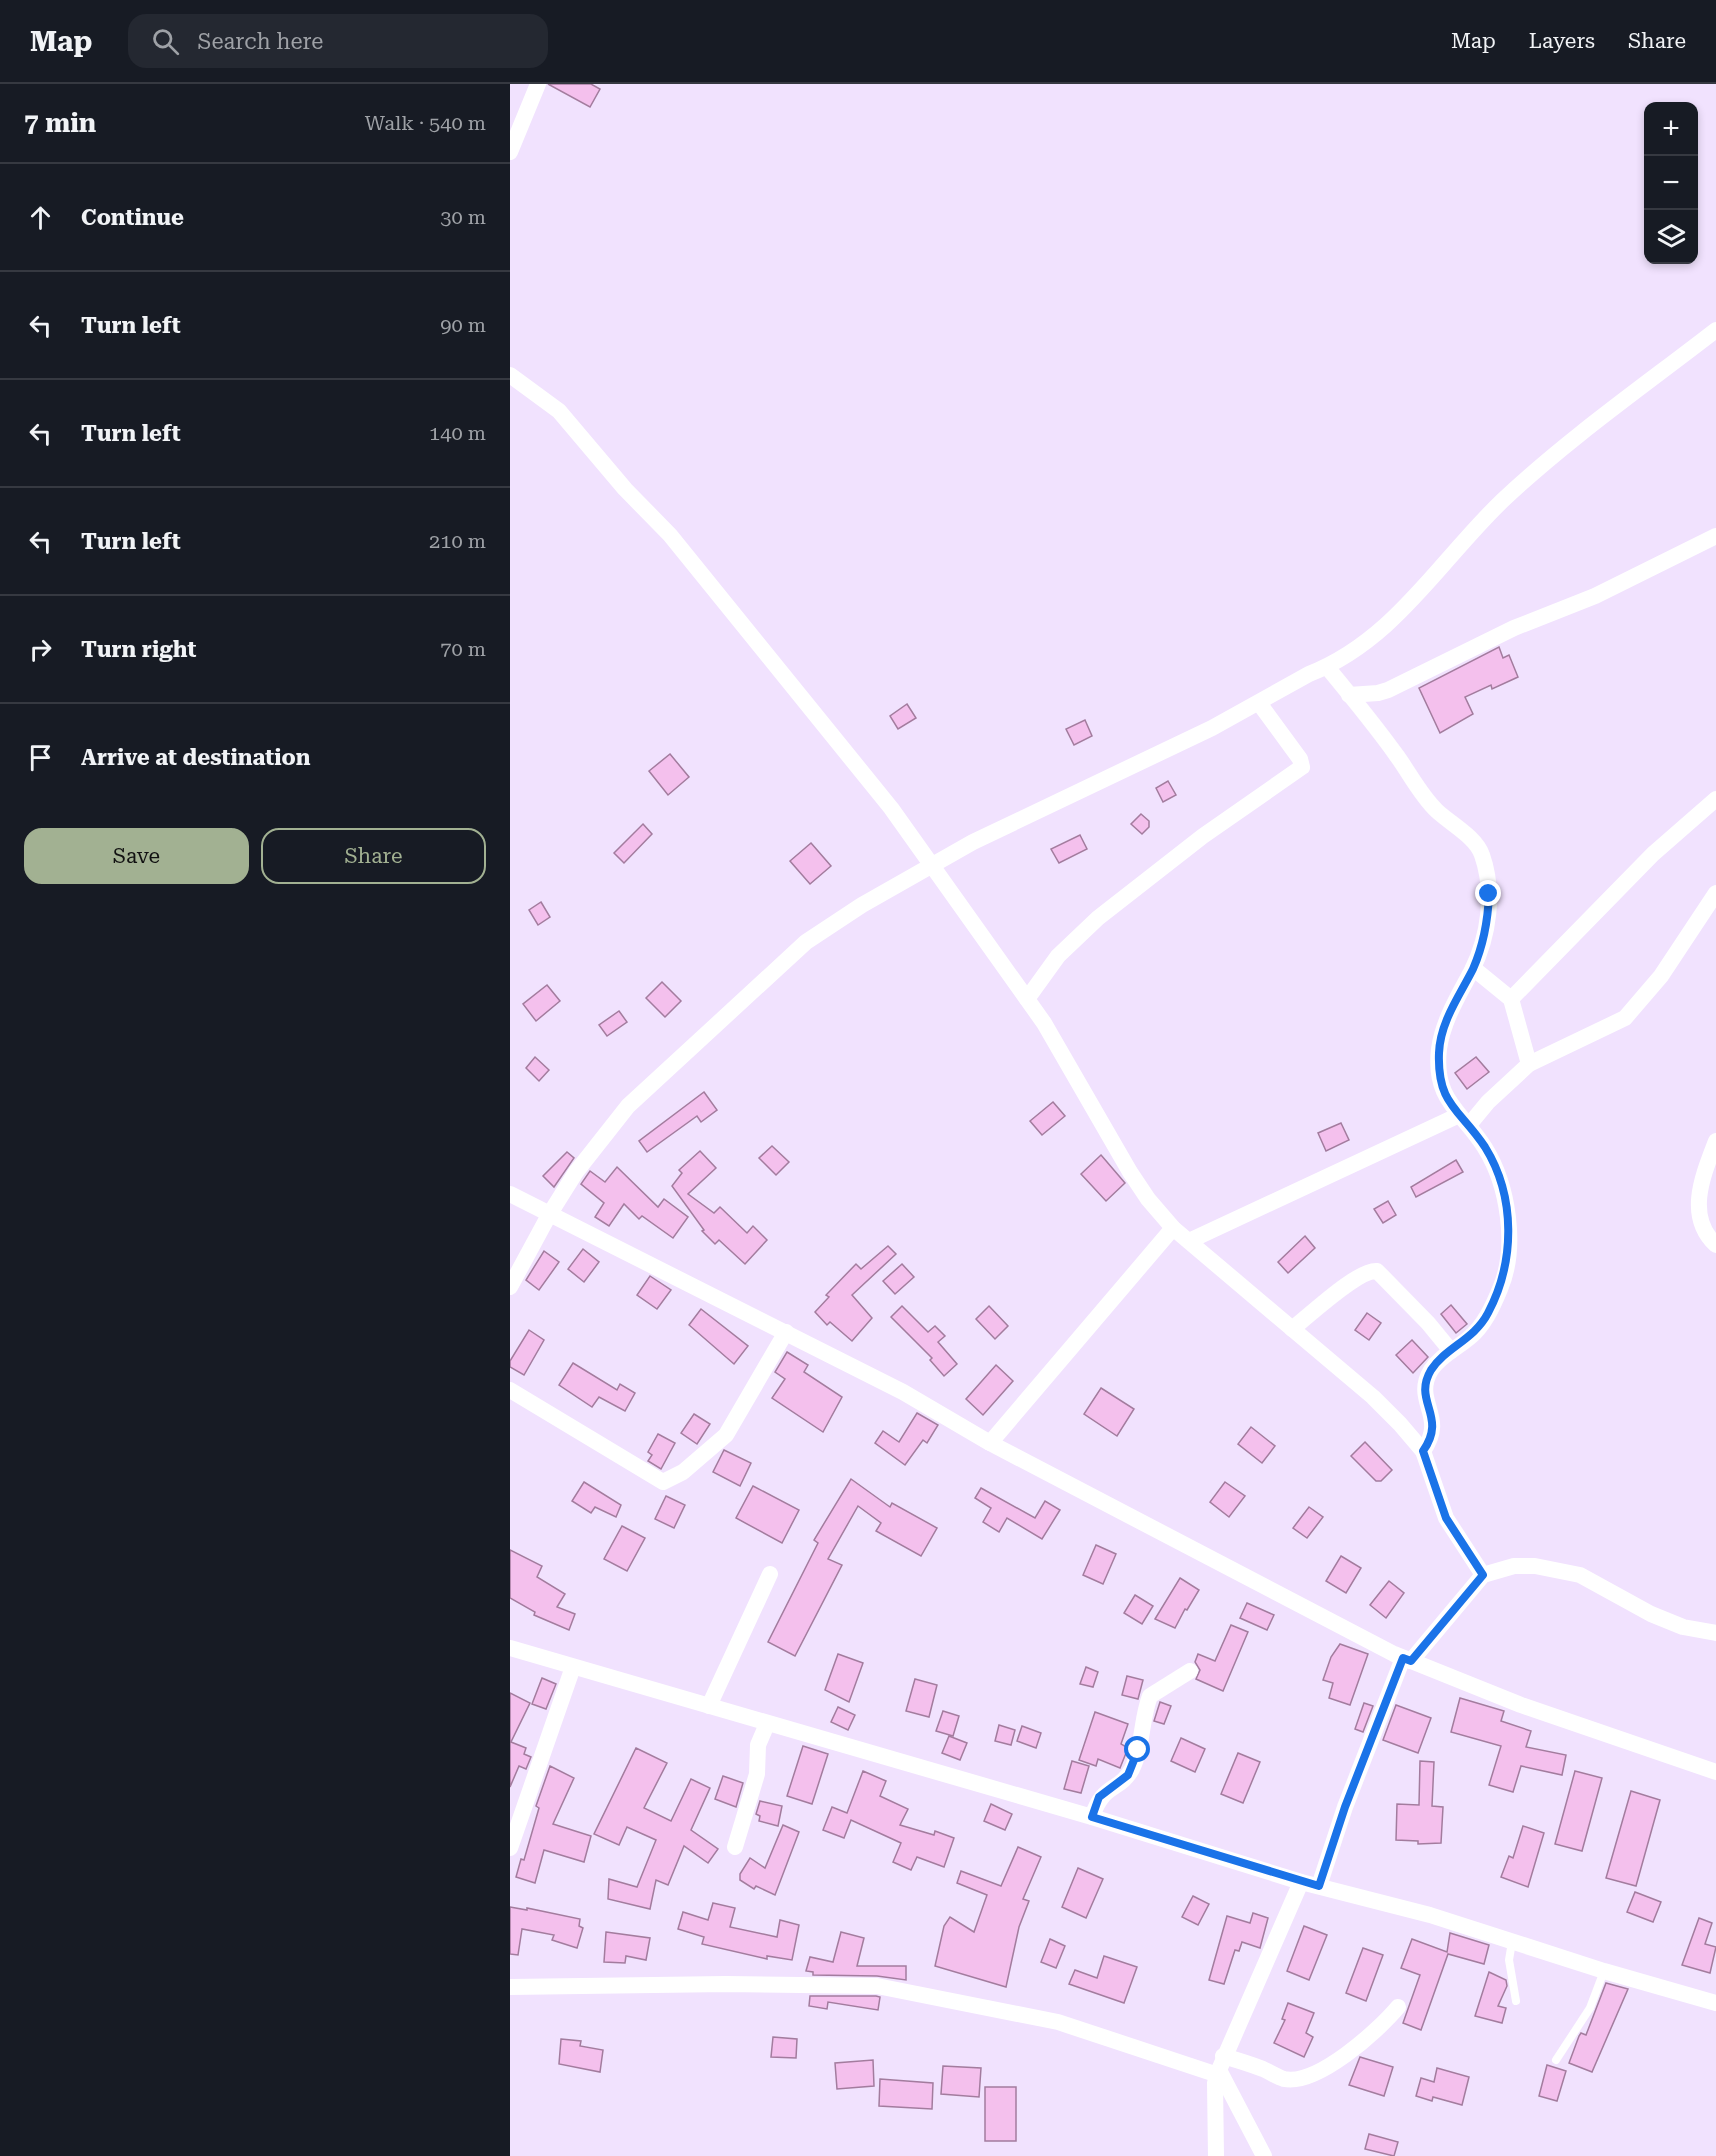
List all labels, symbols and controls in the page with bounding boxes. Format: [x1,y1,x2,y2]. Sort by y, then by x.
search box [128,14,548,68]
text: Map [30,25,92,58]
icon: search [149,25,182,58]
text: Search here [197,29,323,54]
text: Map [1451,29,1496,53]
text: Layers [1529,29,1595,53]
text: Share [1628,29,1686,53]
map controls [1644,102,1698,264]
button: + [1644,102,1698,156]
text: 7 min [24,108,96,138]
text: Walk · 540 m [365,111,486,135]
button: − [1644,156,1698,210]
icon: ahead [24,201,57,234]
text: Continue [81,205,184,230]
text: 30 m [440,205,486,229]
button: layers [1644,210,1698,264]
icon: left [24,309,57,342]
text: Turn left [81,313,181,338]
text: 90 m [440,313,486,337]
icon: left [24,417,57,450]
text: Turn left [81,421,181,446]
text: 140 m [429,421,486,445]
icon: left [24,525,57,558]
text: Turn left [81,529,181,554]
text: 210 m [429,529,486,553]
icon: right [24,633,57,666]
text: Turn right [81,637,196,662]
text: 70 m [440,637,486,661]
icon: arrive [24,741,57,774]
text: Arrive at destination [81,745,310,770]
button: Save [24,828,249,884]
button: Share [261,828,486,884]
route end [1475,880,1501,906]
route start [1124,1736,1150,1762]

